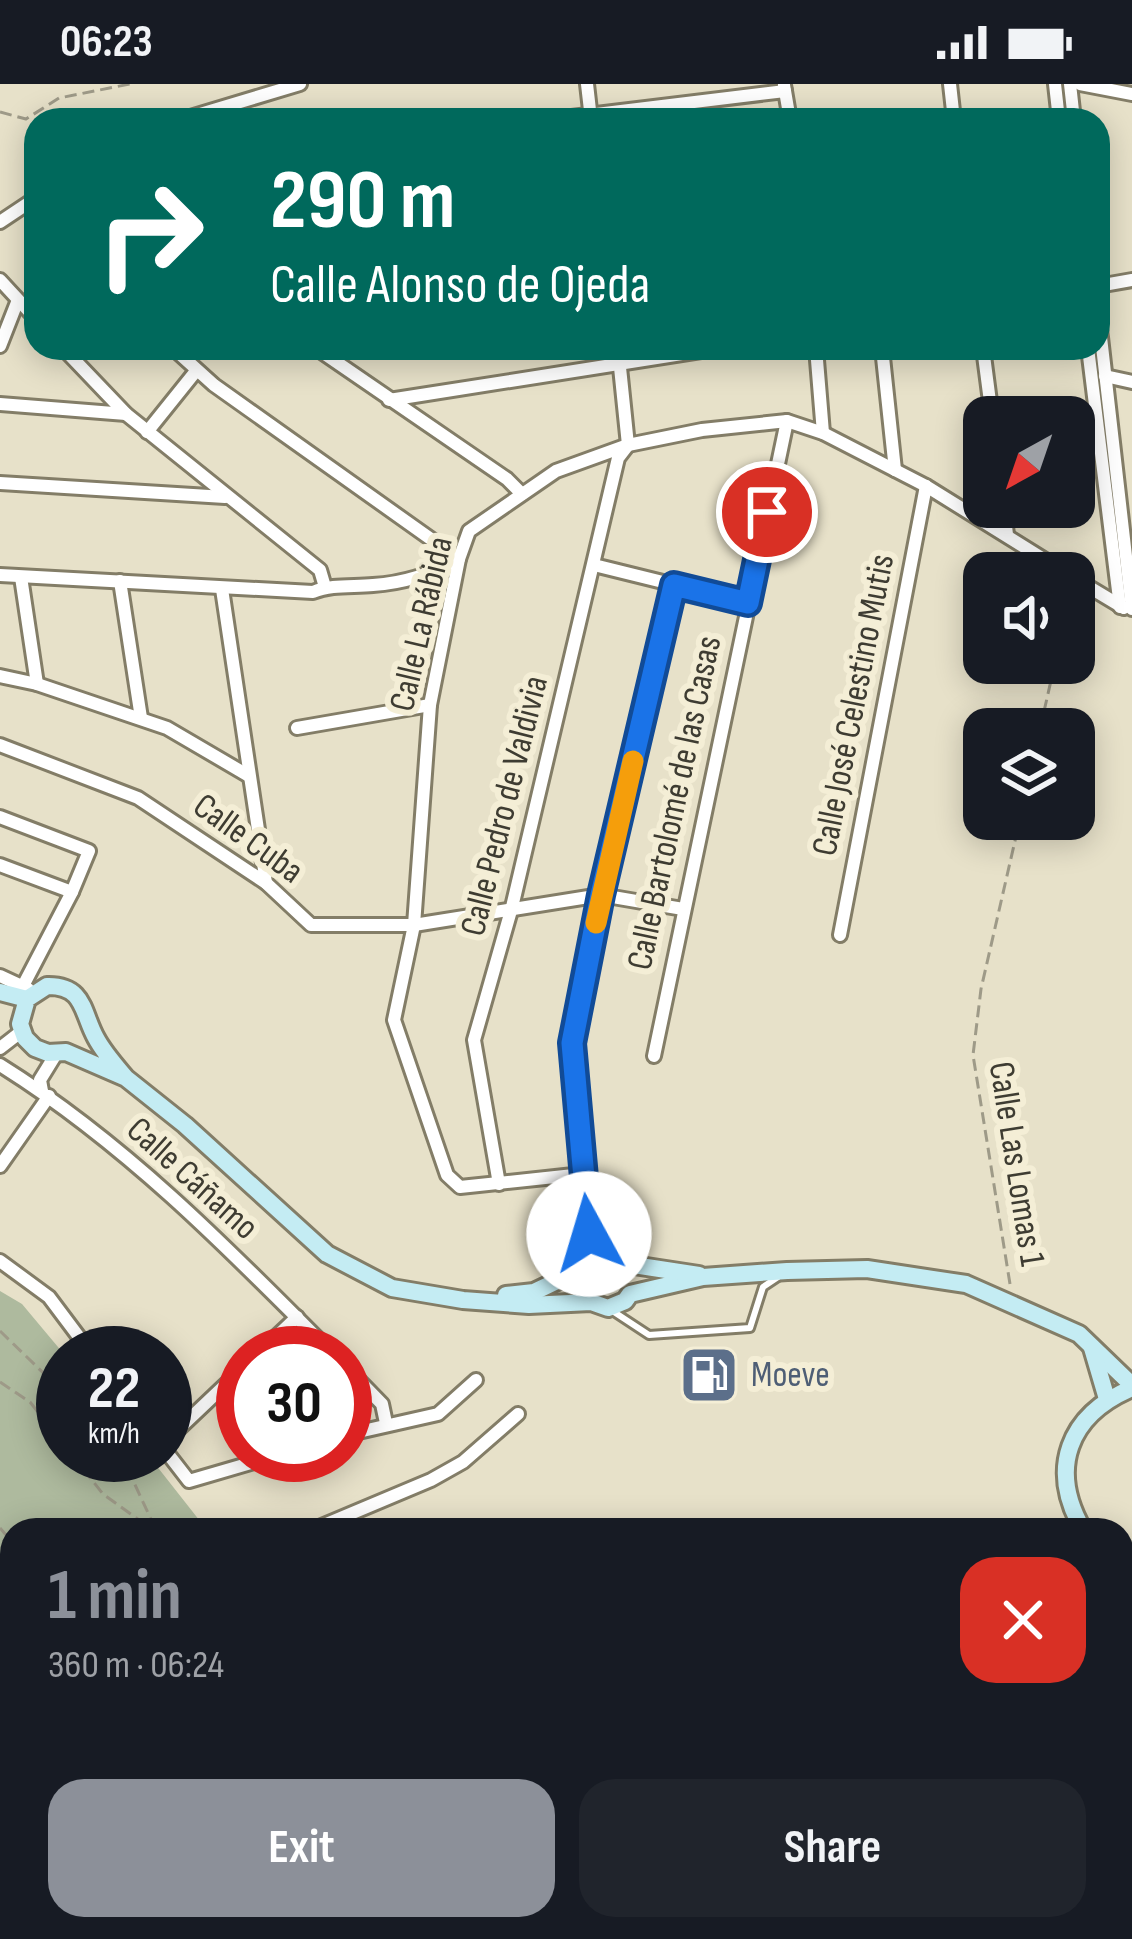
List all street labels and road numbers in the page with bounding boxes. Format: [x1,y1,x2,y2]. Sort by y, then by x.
street label: Calle La Rábida [381,533,463,715]
street label: Calle José Celestino Mutis [804,551,904,859]
street label: Calle Bartolomé de las Casas [619,632,731,974]
street label: Calle Pedro de Valdivia [452,672,558,940]
street label: Calle Cuba [185,785,311,893]
street label: Calle Las Lomas 1 [979,1059,1053,1270]
street label: Calle Cáñamo [117,1109,267,1249]

